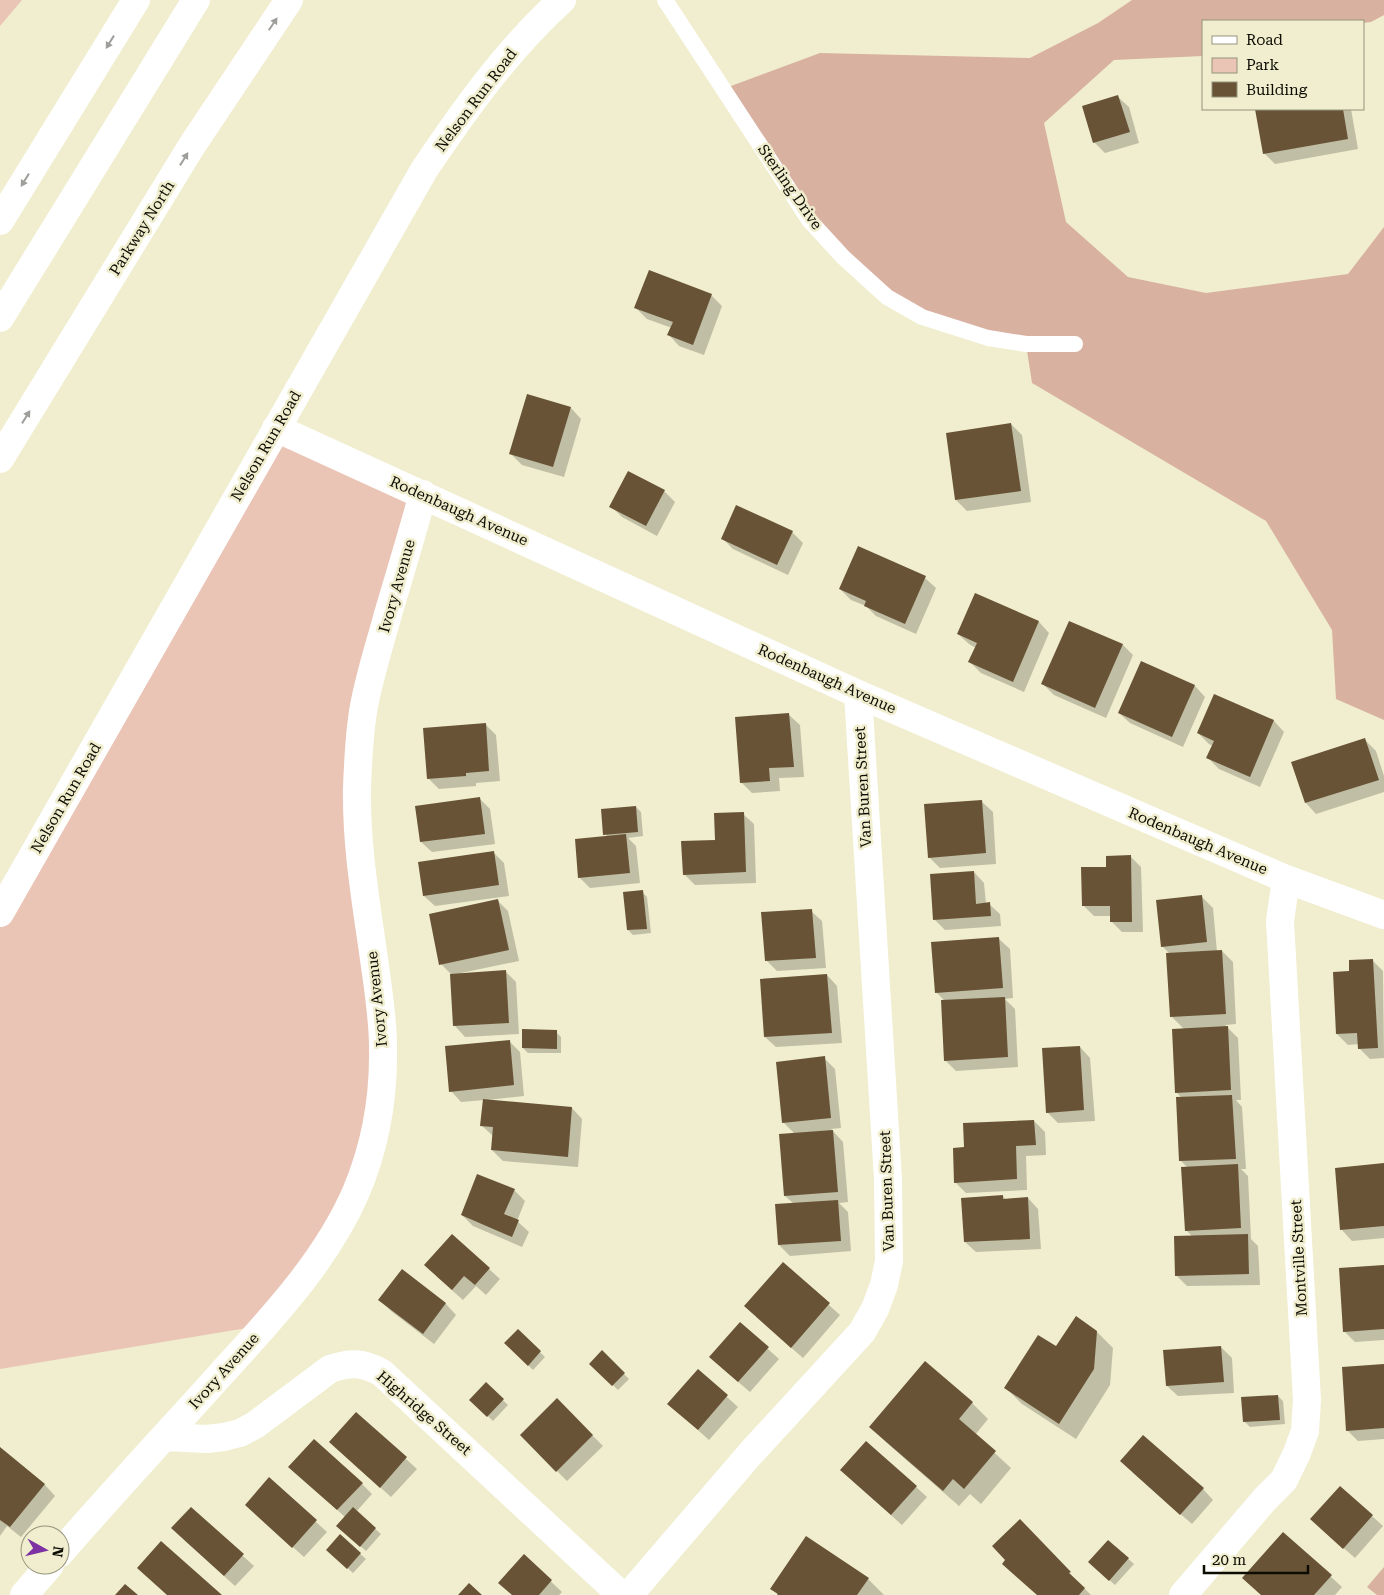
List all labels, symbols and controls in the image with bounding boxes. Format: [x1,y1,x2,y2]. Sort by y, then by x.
one-way arrow [269,17,278,31]
legend [1202,20,1364,110]
text: Road [1246,31,1283,49]
one-way arrow [106,35,115,48]
street label: Nelson Run Road [431,45,521,155]
text: Park [1246,56,1280,74]
text: Building [1246,81,1308,99]
street label: Sterling Drive [754,141,826,233]
one-way arrow [179,153,188,166]
one-way arrow [21,173,30,187]
street label: Parkway North [106,177,178,279]
street label: Nelson Run Road [227,387,305,504]
one-way arrow [21,411,30,424]
street label: Rodenbaugh Avenue [387,472,531,550]
street label: Ivory Avenue [375,537,419,635]
street label: Rodenbaugh Avenue [755,640,899,718]
street label: Van Buren Street [851,726,875,848]
street label: Nelson Run Road [27,739,105,856]
street label: Rodenbaugh Avenue [1126,804,1270,878]
street label: Ivory Avenue [363,950,391,1048]
street label: Van Buren Street [876,1130,898,1252]
street label: Montville Street [1287,1199,1311,1317]
street label: Ivory Avenue [185,1329,263,1413]
street label: Highridge Street [373,1367,475,1459]
north arrow [20,1525,70,1575]
scale bar [1204,1542,1308,1574]
text: N [49,1545,67,1558]
text: 20 m [1212,1551,1247,1569]

